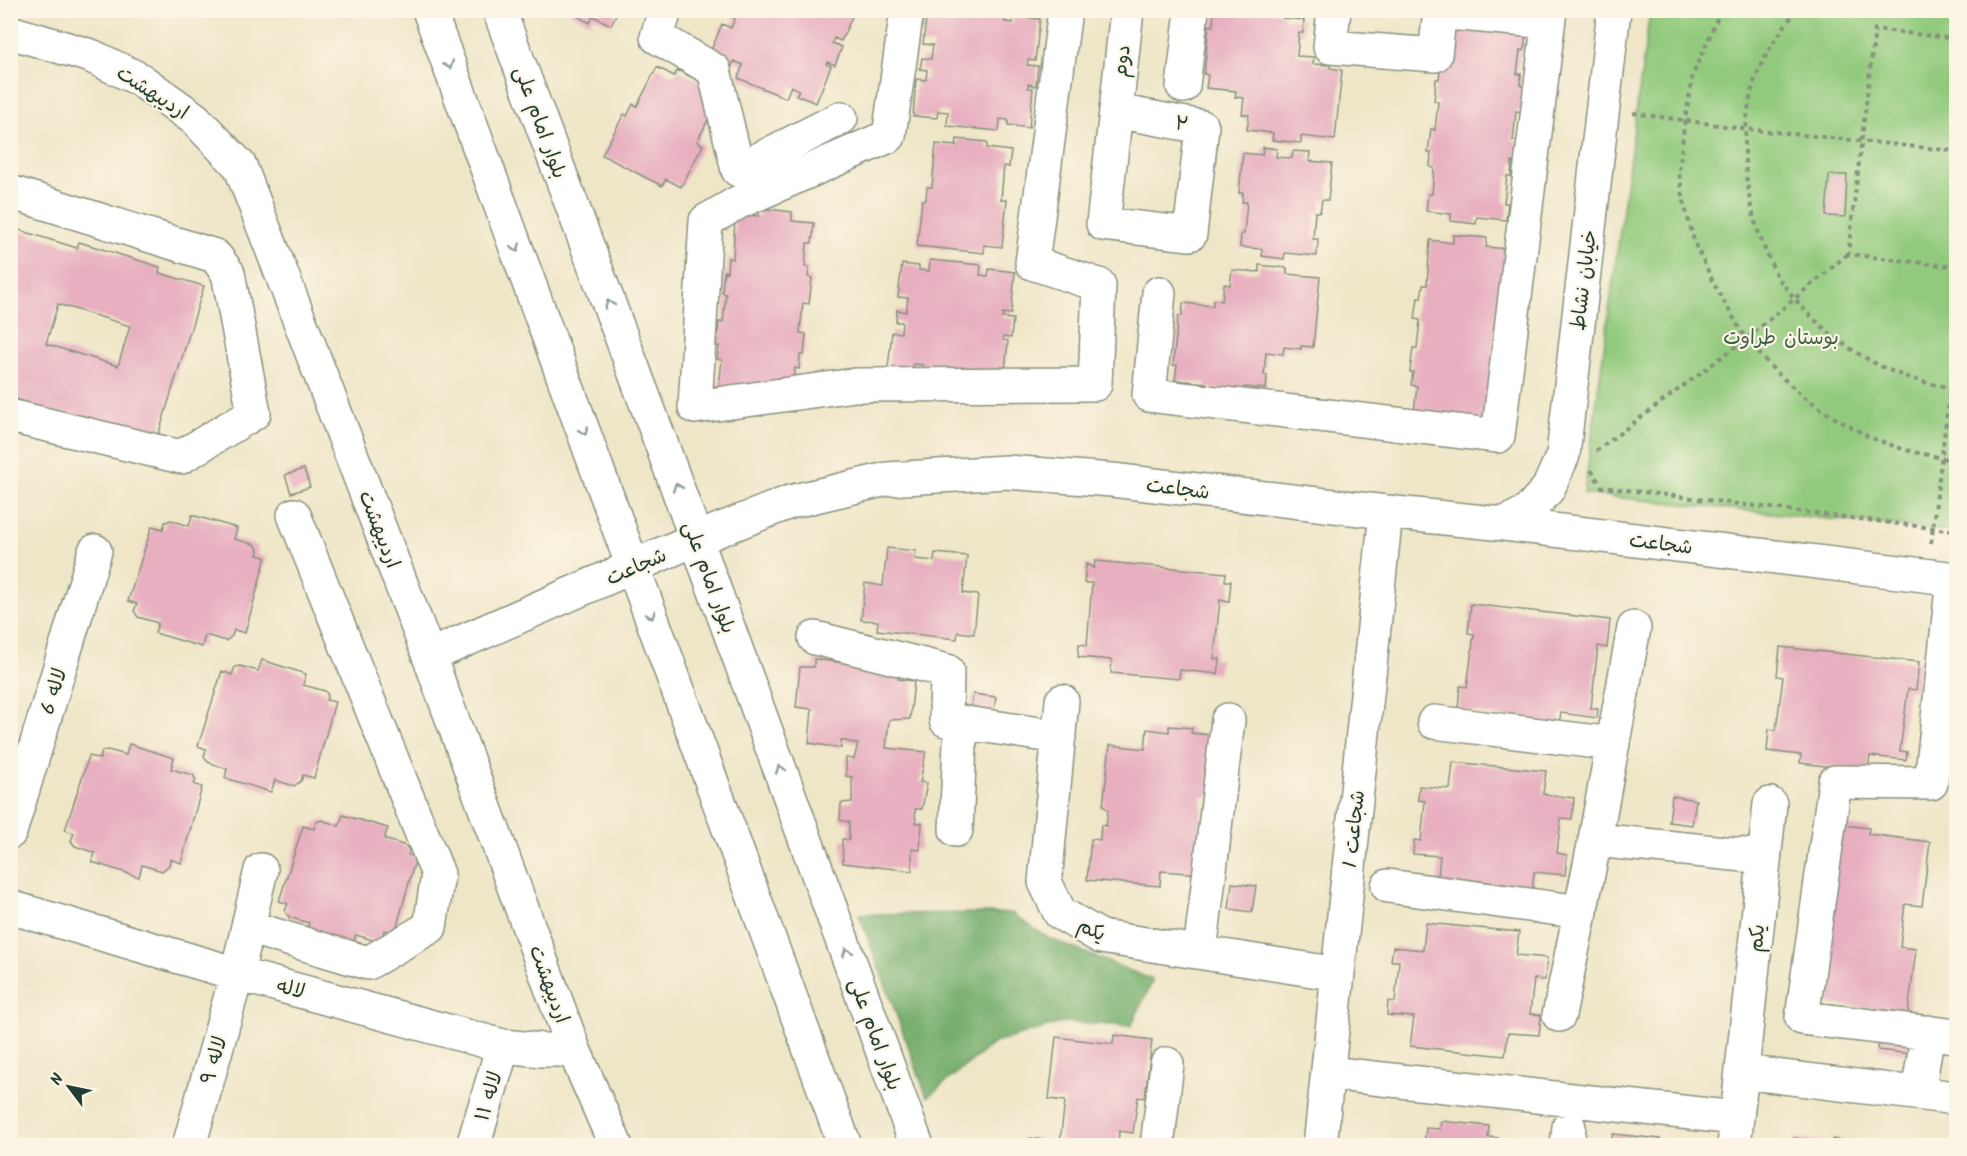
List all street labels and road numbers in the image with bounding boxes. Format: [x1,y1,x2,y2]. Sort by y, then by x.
street label: دوم [1105,43,1141,79]
street label: اردیبهشت [109,58,195,129]
street label: بلوار امام علی [504,62,574,183]
street label: ۲ [1172,108,1191,142]
street label: خیابان نشاط [1563,228,1607,332]
street label: شجاعت [1144,470,1211,510]
street label: اردیبهشت [349,486,408,573]
street label: بلوار امام علی [673,517,743,638]
street label: شجاعت [1627,525,1694,565]
street label: شجاعت [601,540,672,595]
street label: لاله 6 [33,664,77,719]
street label: شجاعت 1 [1335,789,1375,870]
street label: یکم [1072,910,1111,951]
street label: یکم [1741,922,1775,954]
street label: اردیبهشت [519,941,577,1028]
street label: لاله [273,971,308,1009]
street label: بلوار امام علی [839,974,909,1095]
street label: لاله ۹ [193,1033,237,1088]
street label: لاله ۱۱ [467,1068,513,1125]

